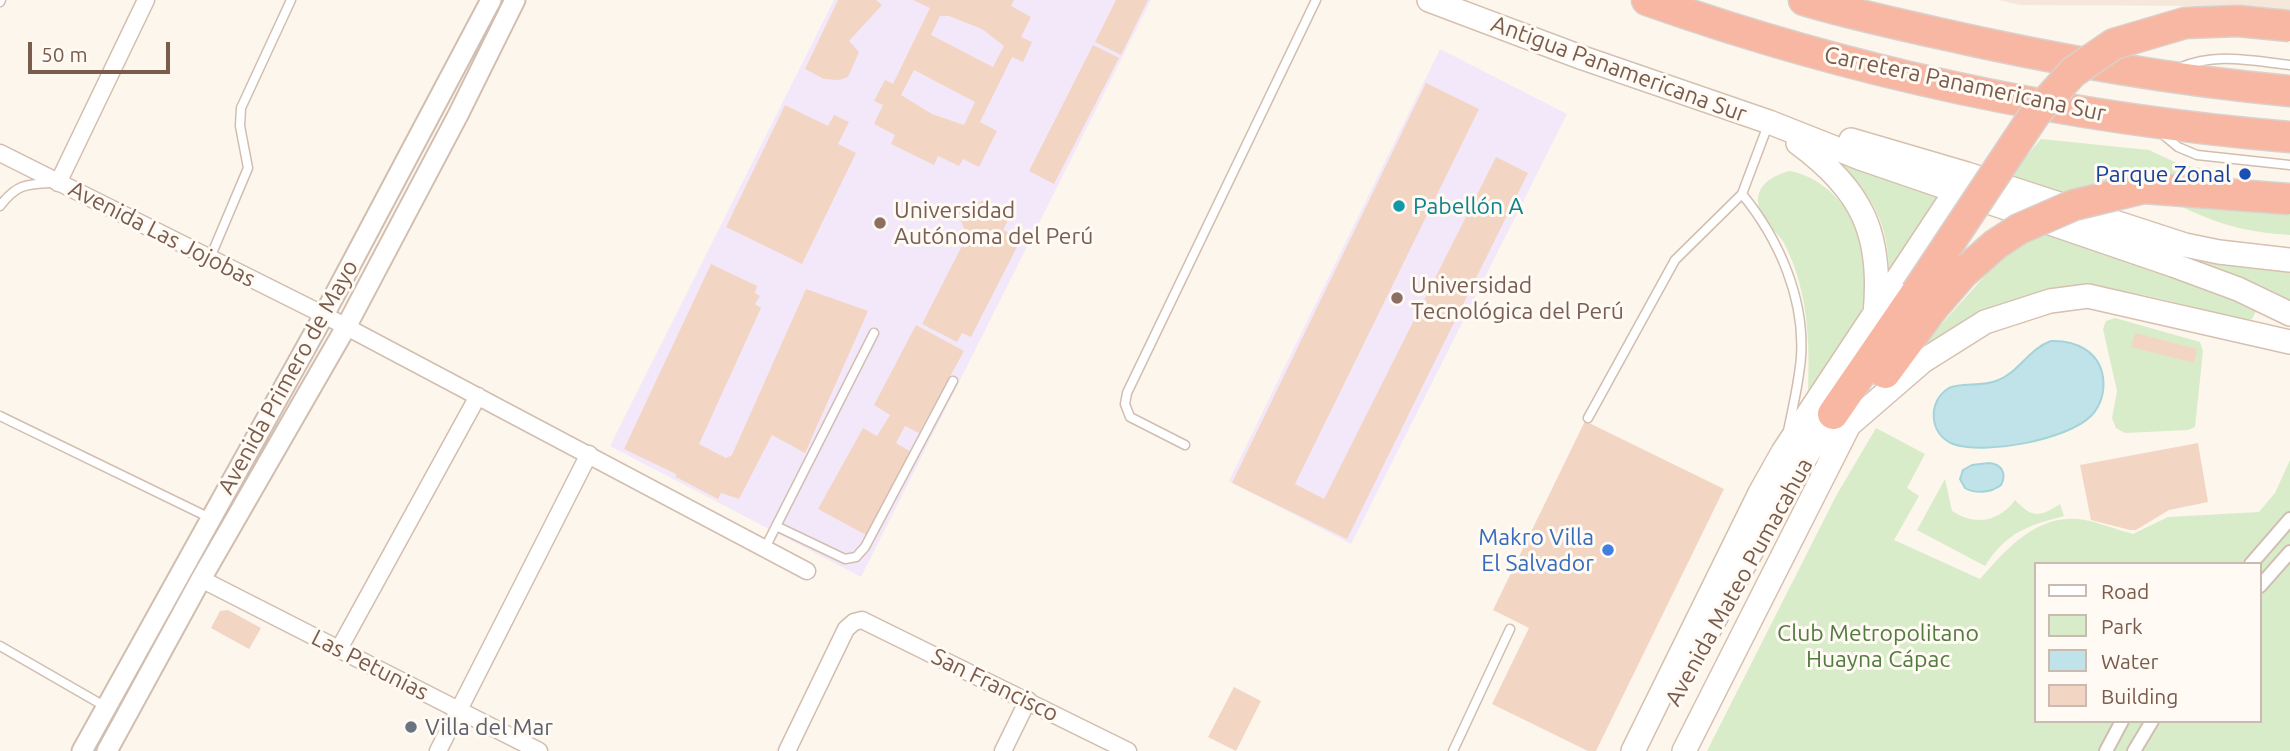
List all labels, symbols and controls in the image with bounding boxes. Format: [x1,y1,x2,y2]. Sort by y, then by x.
street label: Antigua Panamericana Sur [1487,10,1751,128]
scale bar [32,28,173,72]
street label: Carretera Panamericana Sur [1822,41,2108,127]
text: 50 m [41,42,88,66]
place label: Parque Zonal [2095,160,2231,188]
marker: Parque Zonal [2237,166,2253,182]
street label: Avenida Las Jojobas [64,175,260,293]
place label: Pabellón A [1413,192,1523,220]
place label: Universidad Autónoma del Perú [894,196,1093,250]
marker: Pabellón A [1391,198,1407,214]
marker: Universidad Autónoma del Perú [872,215,888,231]
street label: Avenida Primero de Mayo [212,255,364,499]
place label: Universidad Tecnológica del Perú [1411,271,1624,325]
marker: Universidad Tecnológica del Perú [1389,290,1405,306]
street label: Avenida Mateo Pumacahua [1659,453,1819,711]
place label: Makro Villa El Salvador [1478,523,1594,577]
marker: Makro Villa El Salvador [1600,542,1616,558]
legend [2035,562,2262,723]
text: Road [2101,579,2149,603]
text: Park [2101,614,2143,638]
park label: Club Metropolitano Huayna Cápac [1777,619,1979,673]
street label: Las Petunias [307,624,433,706]
street label: San Francisco [927,642,1063,728]
text: Water [2101,649,2159,673]
text: Building [2101,684,2178,708]
place label: Villa del Mar [425,713,553,741]
marker: Villa del Mar [403,719,419,735]

